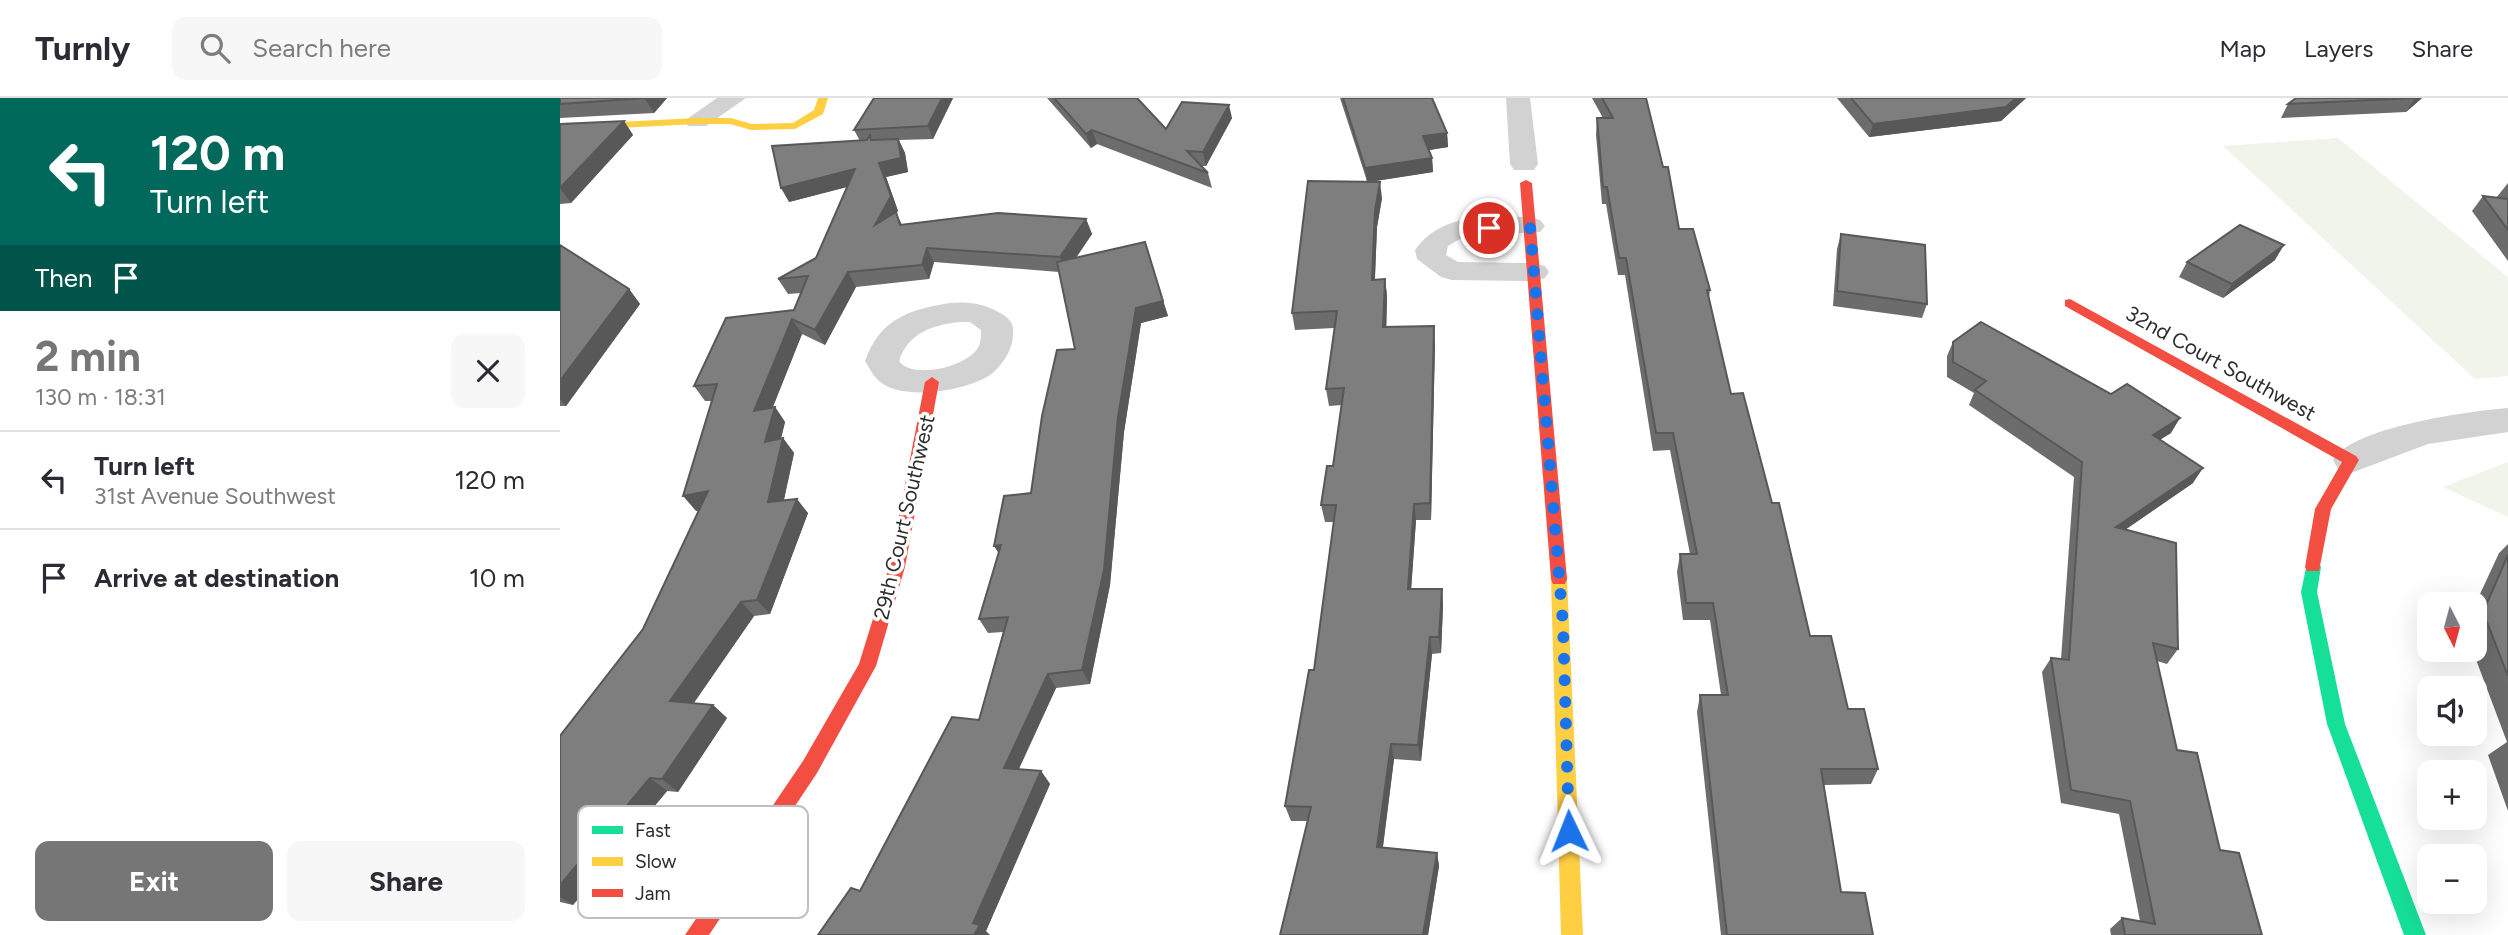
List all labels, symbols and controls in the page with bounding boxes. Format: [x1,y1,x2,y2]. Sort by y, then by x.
search box [172,17,662,80]
text: Turnly [35,29,130,68]
icon: search [196,29,234,67]
text: Search here [252,32,391,64]
text: Map [2219,34,2266,63]
text: Layers [2304,34,2373,63]
text: Share [2411,34,2473,63]
text: 120 m [150,123,285,182]
icon: left [35,126,126,217]
text: Turn left [150,183,269,221]
pin [1459,198,1519,258]
icon: arrive [1470,209,1508,247]
icon: arrive [107,259,145,297]
text: Then [35,262,93,294]
street label: 32nd Court Southwest [2122,300,2320,426]
text: 2 min [35,331,141,382]
button: close [451,334,525,408]
text: 130 m · 18:31 [35,383,166,411]
street label: 29th Court Southwest [868,412,940,622]
text: Turn left [94,450,195,482]
icon: left [35,461,73,499]
text: 120 m [455,464,525,496]
text: 31st Avenue Southwest [94,482,336,510]
icon: arrive [35,559,73,597]
text: Arrive at destination [94,562,339,594]
text: 10 m [469,562,525,594]
north arrow [2417,592,2487,662]
map controls [2417,592,2487,914]
button: sound [2417,676,2487,746]
button: + [2417,760,2487,830]
position arrow [1532,794,1606,868]
legend [578,806,808,918]
text: Fast [635,819,671,842]
button: Exit [35,841,273,921]
button: Share [287,841,525,921]
button: − [2417,844,2487,914]
text: Slow [635,850,677,873]
text: Jam [635,882,671,905]

